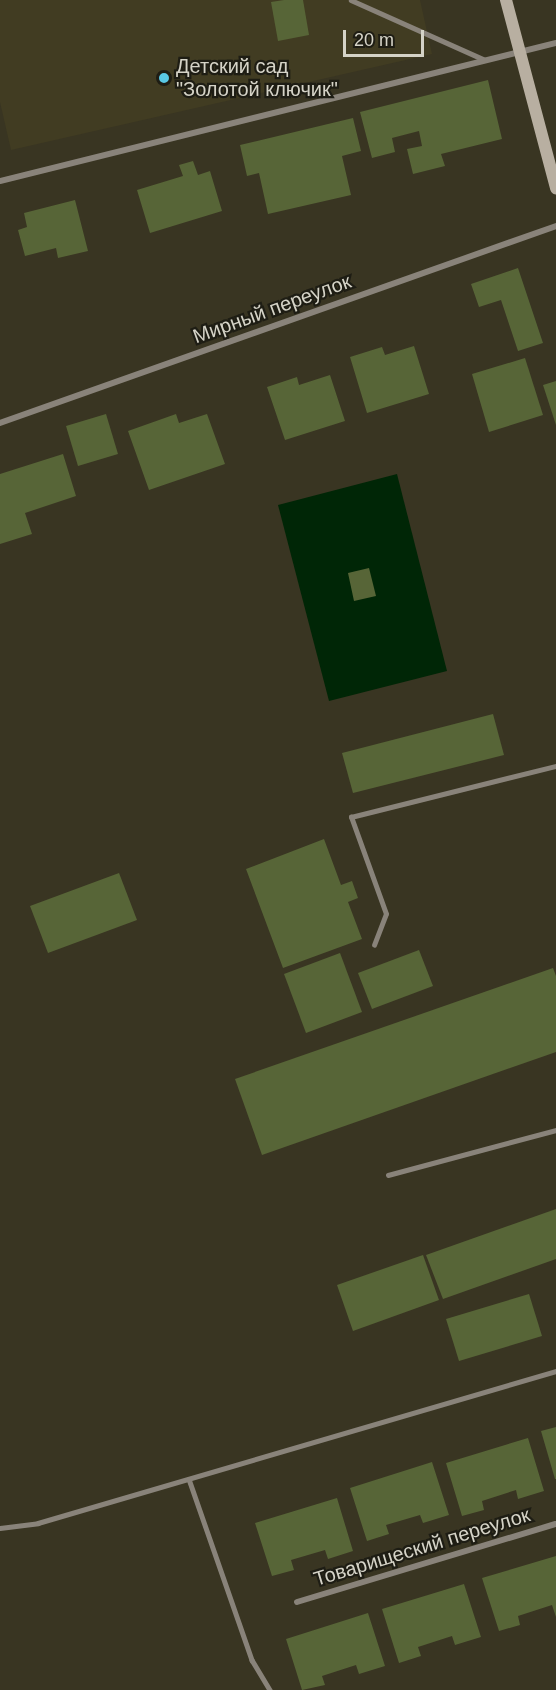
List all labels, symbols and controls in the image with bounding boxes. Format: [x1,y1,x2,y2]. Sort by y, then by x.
scale bar [346,18,427,56]
text: 20 m [354,30,394,50]
place label: Детский сад "Золотой ключик" [176,54,338,101]
marker: Детский сад "Золотой ключик" [157,71,171,85]
street label: Мирный переулок [190,269,354,349]
street label: Товарищеский переулок [311,1503,533,1591]

